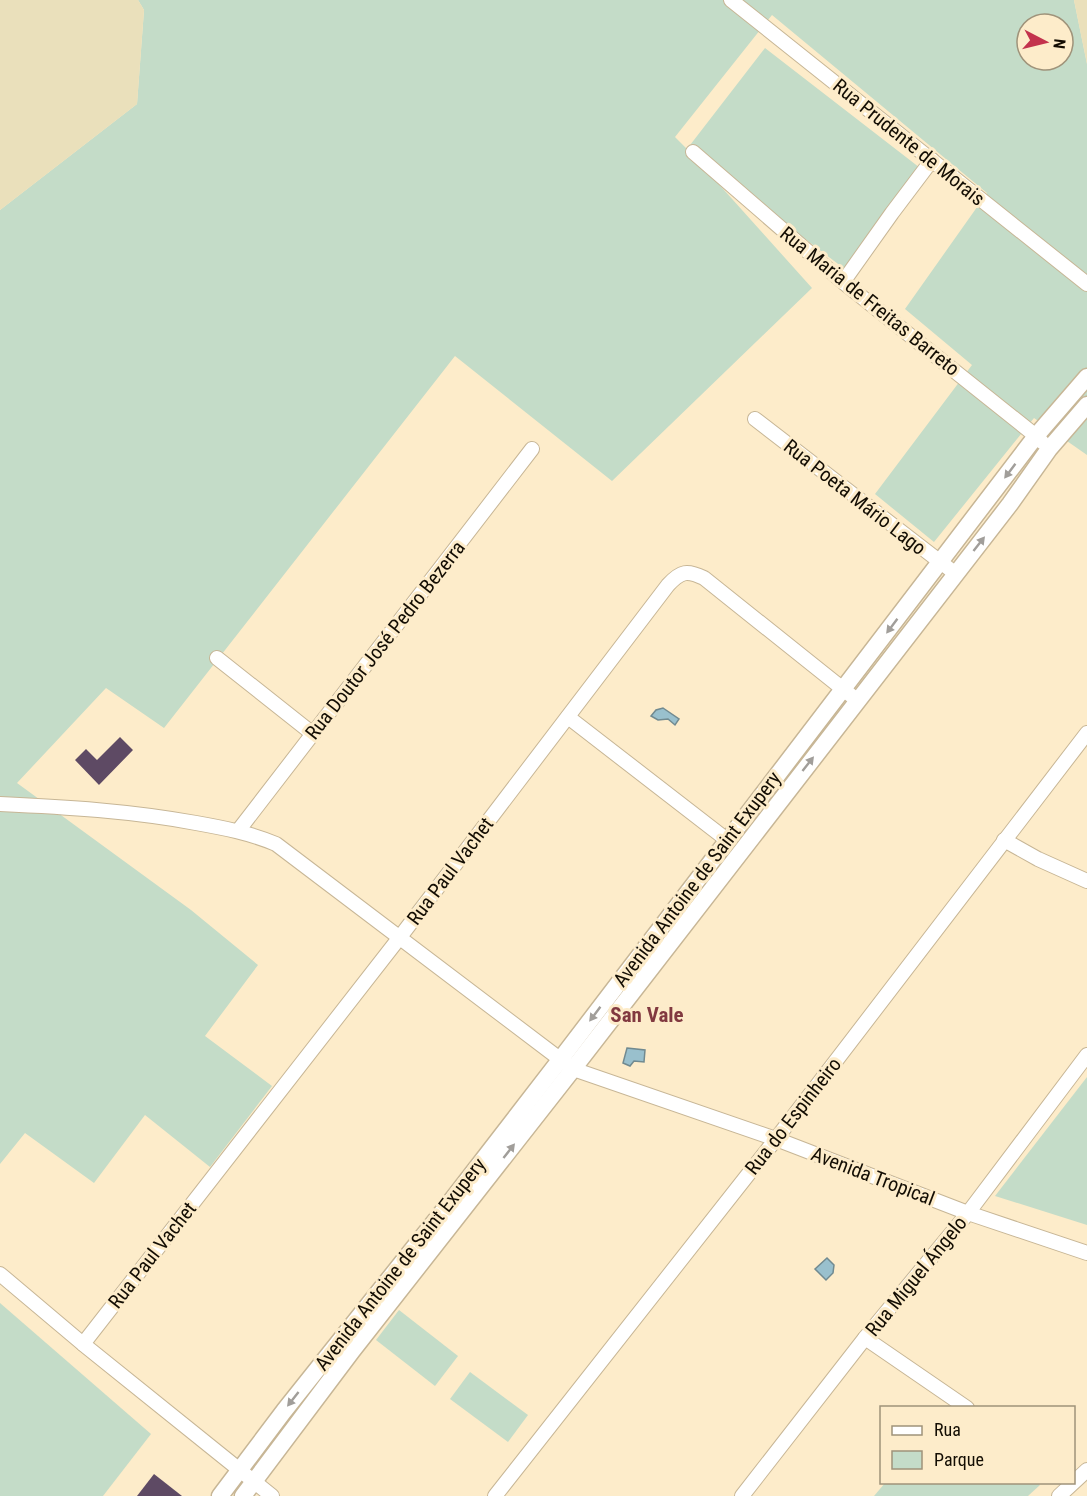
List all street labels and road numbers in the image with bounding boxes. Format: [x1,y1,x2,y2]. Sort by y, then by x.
street label: Rua Prudente de Morais [828,73,990,211]
street label: Rua Maria de Freitas Barreto [775,221,965,381]
street label: Rua Poeta Mário Lago [779,434,931,560]
street label: Rua Doutor José Pedro Bezerra [300,536,470,744]
street label: Avenida Antoine de Saint Exupery [608,767,786,991]
street label: Rua Paul Vachet [402,812,498,929]
street label: Rua do Espinheiro [740,1053,846,1179]
street label: Avenida Tropical [808,1141,938,1211]
street label: Avenida Antoine de Saint Exupery [309,1153,491,1375]
street label: Rua Paul Vachet [103,1197,201,1313]
street label: Rua Miguel Ángelo [860,1211,972,1341]

